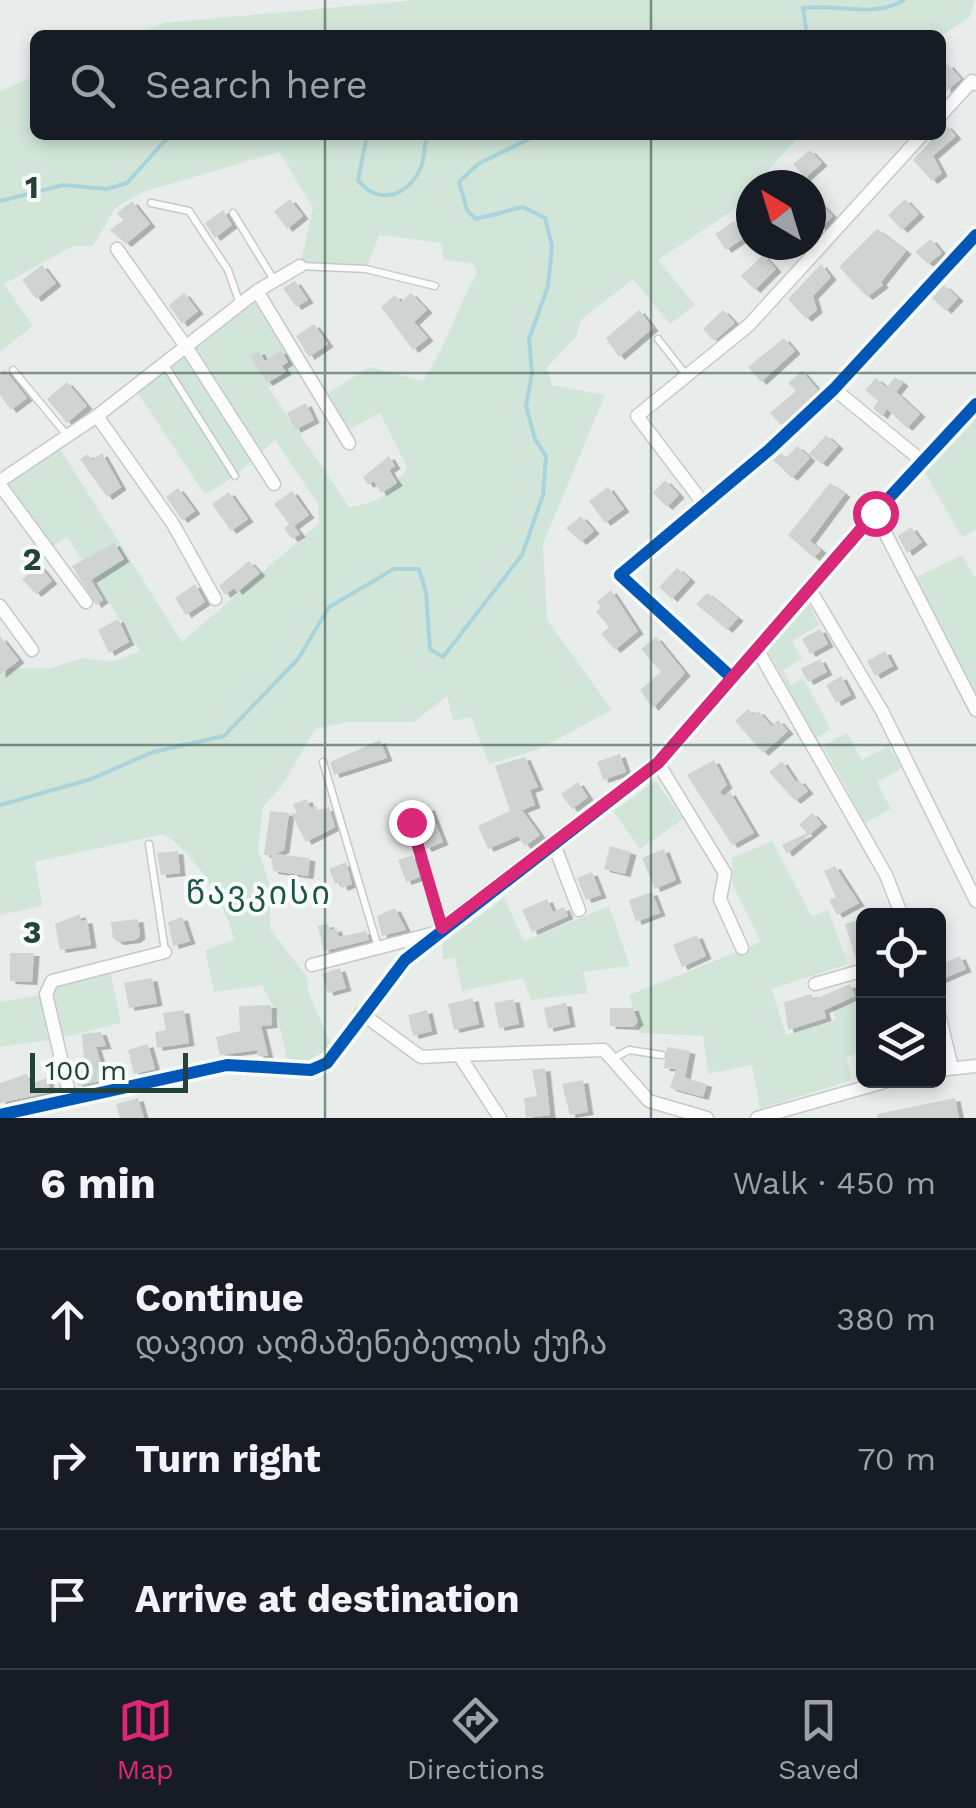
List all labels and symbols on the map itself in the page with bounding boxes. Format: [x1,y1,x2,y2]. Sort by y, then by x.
text: 1 [25,168,39,206]
north arrow [736,170,826,260]
route start [853,491,899,537]
text: 2 [22,540,42,578]
route end [389,800,435,846]
district label: წავკისი [186,874,332,912]
text: 3 [23,913,41,951]
scale bar [30,1048,188,1092]

